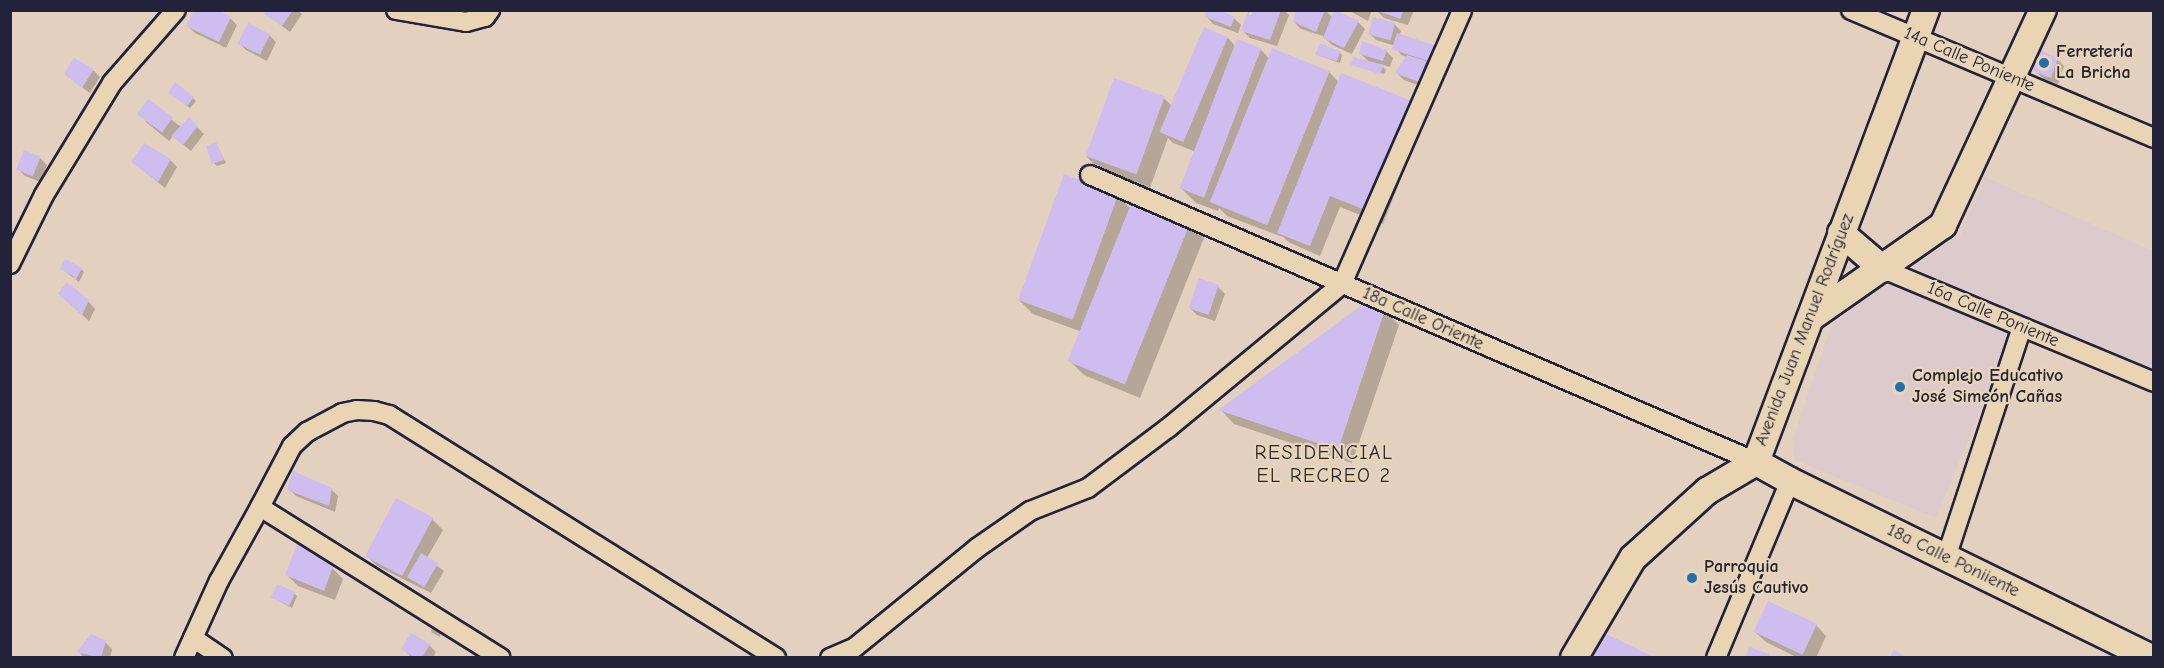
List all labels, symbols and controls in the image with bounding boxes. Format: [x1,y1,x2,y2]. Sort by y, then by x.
street label: 14a Calle Poniente [1900,23,2038,97]
place label: Ferretería La Bricha [2056,42,2133,84]
marker: Ferretería La Bricha [2037,56,2051,70]
street label: Avenida Juan Manuel Rodríguez [1751,211,1859,449]
street label: 16a Calle Poniente [1924,278,2062,352]
street label: 18a Calle Oriente [1359,283,1487,355]
place label: Complejo Educativo José Simeón Cañas [1912,366,2063,409]
marker: Complejo Educativo José Simeón Cañas [1893,380,1907,394]
district label: RESIDENCIAL EL RECREO 2 [1255,441,1393,488]
street label: 18a Calle Poniiente [1883,520,2023,602]
place label: Parroquia Jesús Cautivo [1704,557,1809,600]
marker: Parroquia Jesús Cautivo [1685,571,1699,585]

